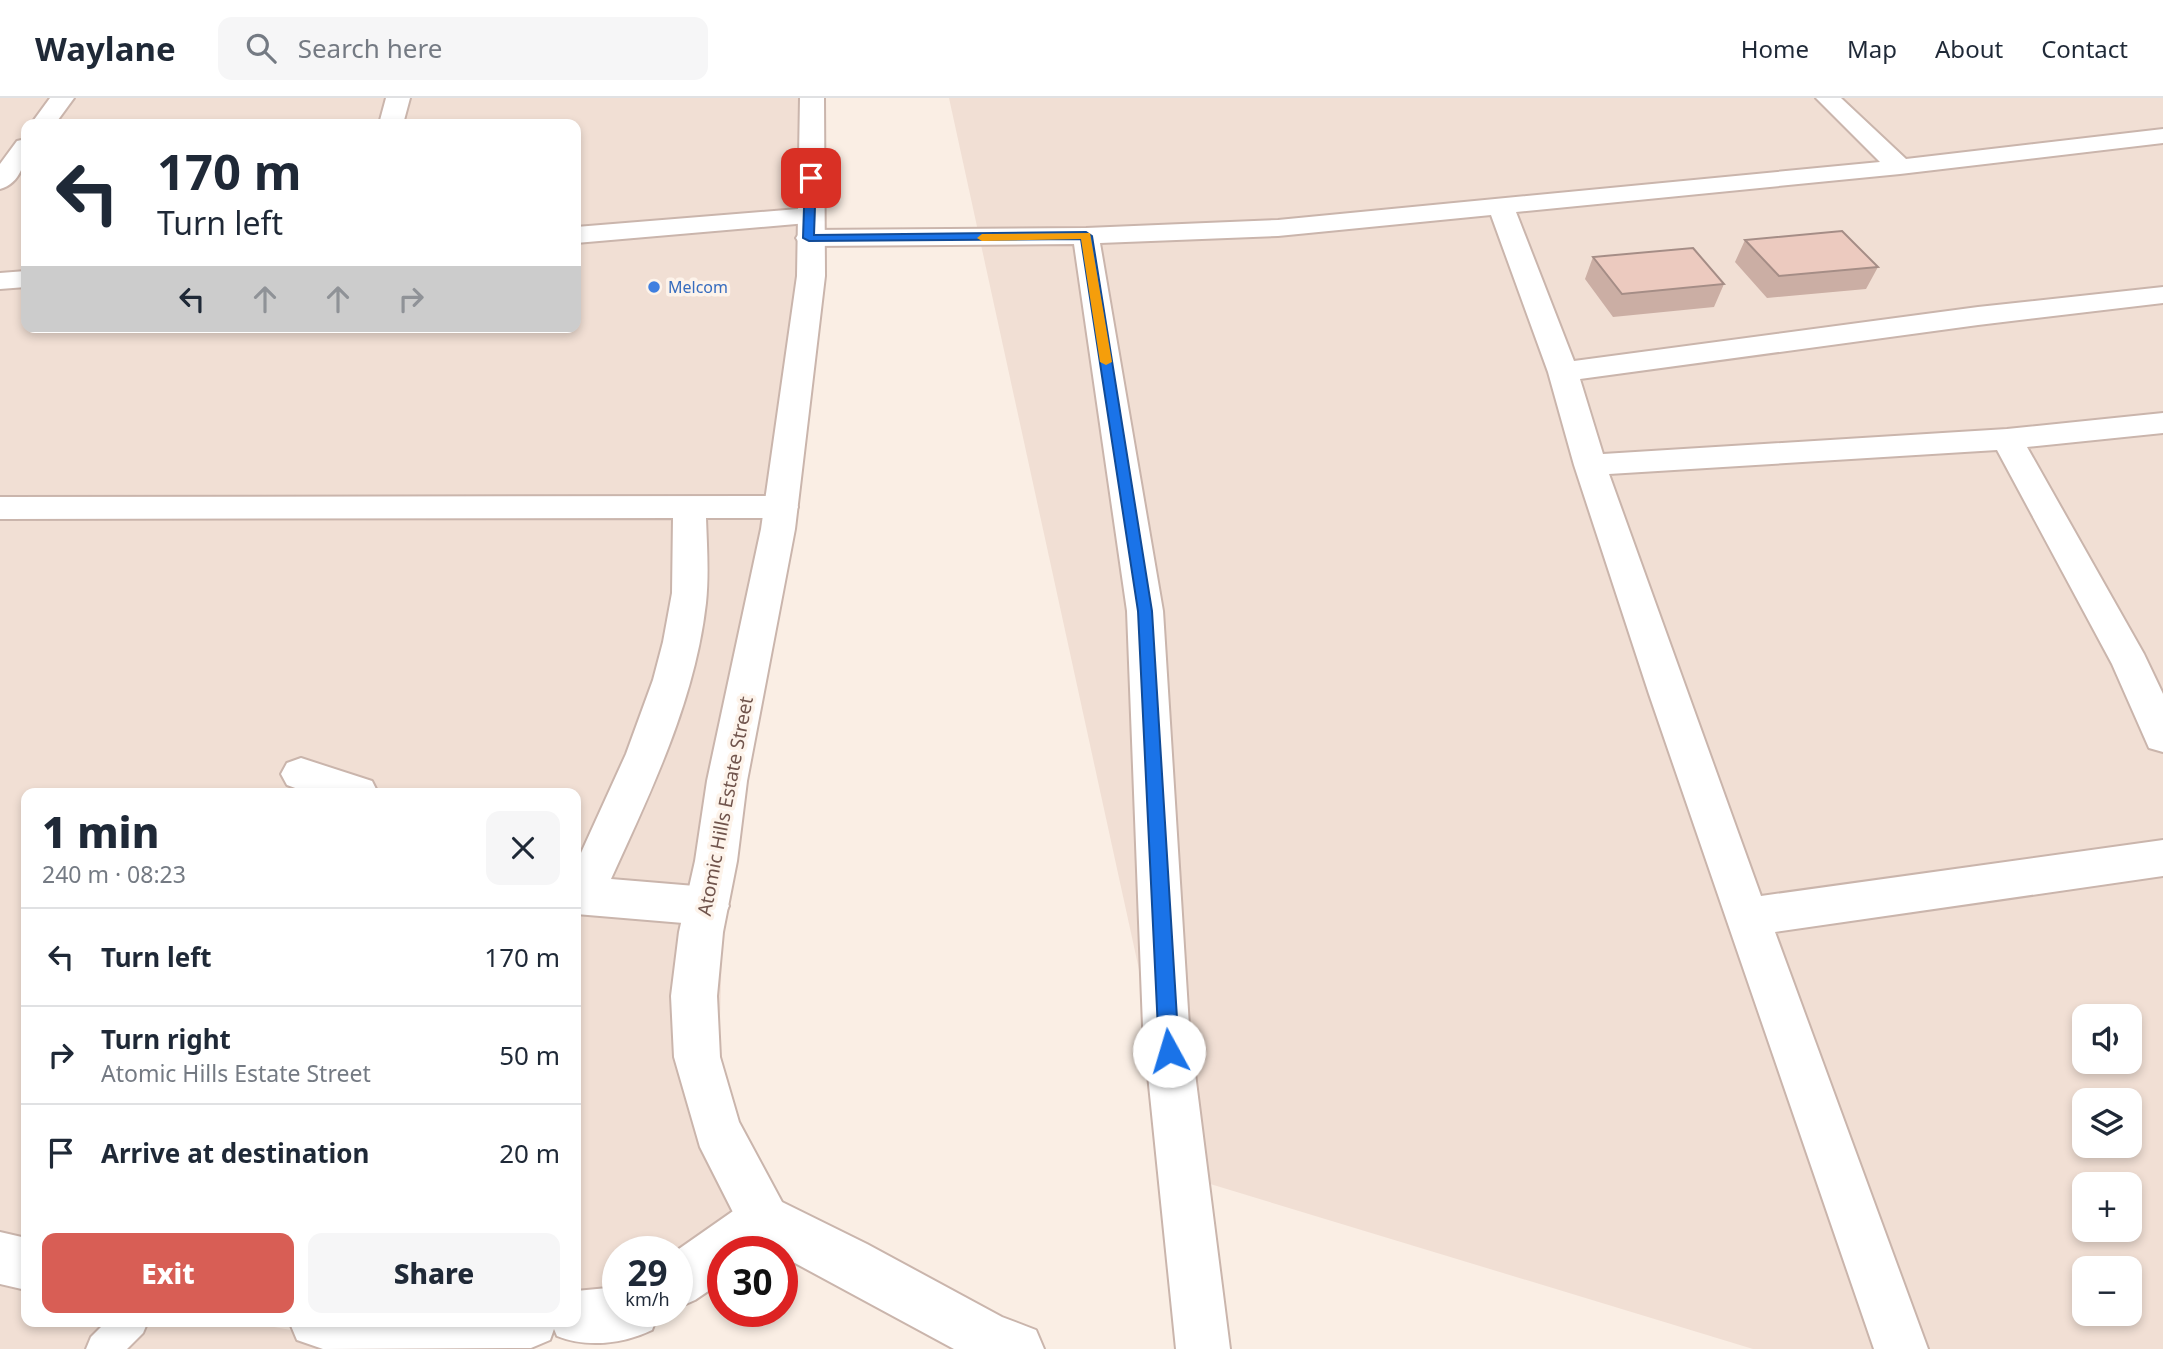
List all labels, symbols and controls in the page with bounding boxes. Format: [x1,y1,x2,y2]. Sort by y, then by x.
search box [218,17,708,80]
text: Waylane [35,26,176,71]
icon: search [242,29,280,67]
text: Search here [298,30,442,66]
text: Home [1741,32,1809,65]
text: Map [1847,32,1897,65]
text: About [1935,32,2003,65]
text: Contact [2041,32,2128,65]
text: 170 m [157,138,302,204]
icon: left [42,147,133,238]
pin [781,148,841,208]
icon: arrive [792,159,830,197]
text: Turn left [157,201,283,244]
place label: Melcom [668,276,728,298]
marker: Melcom [646,279,662,295]
icon: left [173,280,211,318]
icon: ahead [246,280,284,318]
icon: ahead [319,280,357,318]
icon: right [392,280,430,318]
street label: Atomic Hills Estate Street [691,694,759,918]
text: 1 min [42,803,159,860]
button: close [486,811,560,885]
text: 240 m · 08:23 [42,858,186,890]
icon: left [42,938,80,976]
text: Turn left [101,939,212,975]
text: 170 m [484,939,560,975]
map controls [2072,1004,2142,1326]
button: sound [2072,1004,2142,1074]
position arrow [1132,1014,1206,1088]
text: Turn right [101,1021,231,1057]
icon: right [42,1036,80,1074]
text: 50 m [499,1037,560,1073]
text: Atomic Hills Estate Street [101,1057,371,1089]
button: layers [2072,1088,2142,1158]
icon: arrive [42,1134,80,1172]
text: Arrive at destination [101,1135,370,1171]
text: 20 m [499,1135,560,1171]
button: + [2072,1172,2142,1242]
button: Exit [42,1233,294,1313]
button: Share [308,1233,560,1313]
speed limit sign: 30 [707,1236,798,1327]
text: 29 [627,1249,668,1296]
button: − [2072,1256,2142,1326]
text: km/h [625,1287,670,1311]

